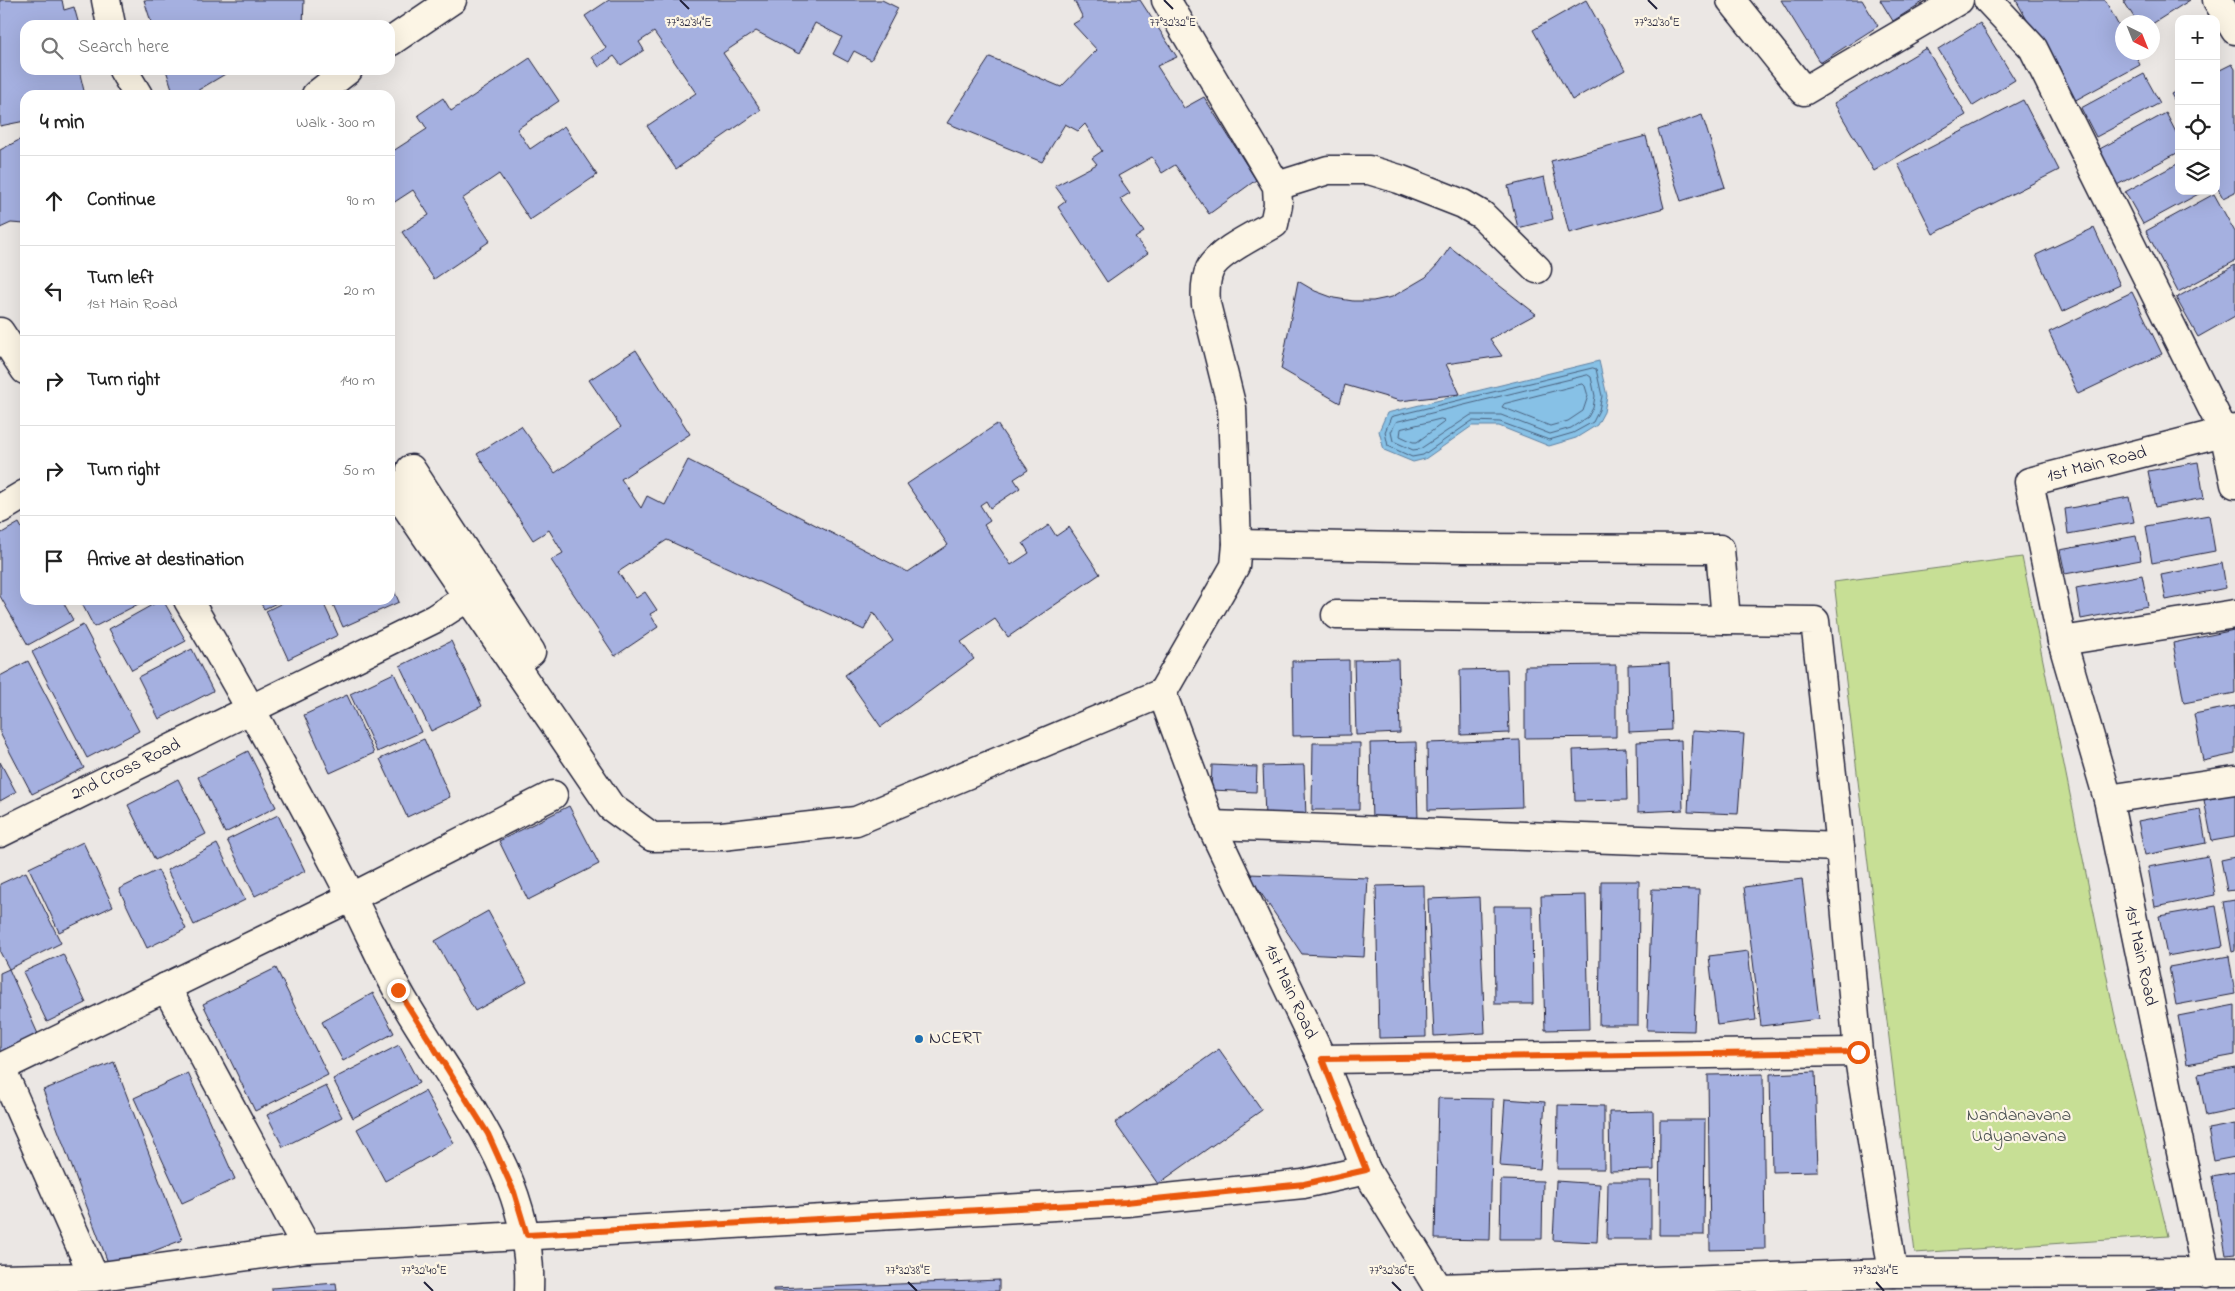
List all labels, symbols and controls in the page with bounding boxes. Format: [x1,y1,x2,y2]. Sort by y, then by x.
text: 77°32'34"E [666,14,712,32]
text: 77°32'32"E [1150,14,1196,32]
text: 77°32'30"E [1634,14,1680,32]
north arrow [2115,15,2160,60]
map controls [2175,15,2220,195]
button: + [2175,15,2220,60]
search box [20,20,395,75]
icon: search [38,34,66,62]
text: Search here [78,34,169,61]
button: − [2175,60,2220,105]
button: locate [2175,105,2220,150]
text: 4 min [40,108,84,138]
text: Walk · 300 m [296,111,375,135]
button: layers [2175,150,2220,195]
icon: ahead [40,187,68,215]
text: Continue [87,187,155,214]
text: 90 m [347,189,375,213]
text: Turn left [87,265,154,292]
icon: left [40,277,68,305]
text: 20 m [344,279,375,303]
text: 1st Main Road [87,292,178,316]
icon: right [40,367,68,395]
text: Turn right [87,367,160,394]
text: 140 m [340,369,375,393]
street label: 1st Main Road [2044,440,2150,490]
icon: right [40,457,68,485]
text: Turn right [87,457,160,484]
text: 50 m [343,459,375,483]
icon: arrive [40,547,68,575]
text: Arrive at destination [87,547,244,574]
street label: 2nd Cross Road [67,732,185,808]
street label: 1st Main Road [2117,903,2163,1009]
street label: 1st Main Road [1257,940,1323,1044]
route end [387,979,410,1002]
place label: NCERT [929,1026,982,1052]
marker: NCERT [913,1033,925,1045]
route start [1847,1041,1870,1064]
park label: Nandanavana Udyanavana [1967,1103,2071,1150]
text: 77°32'40"E [401,1262,447,1280]
text: 77°32'38"E [886,1262,930,1280]
text: 77°32'36"E [1369,1262,1415,1280]
text: 77°32'34"E [1853,1262,1899,1280]

